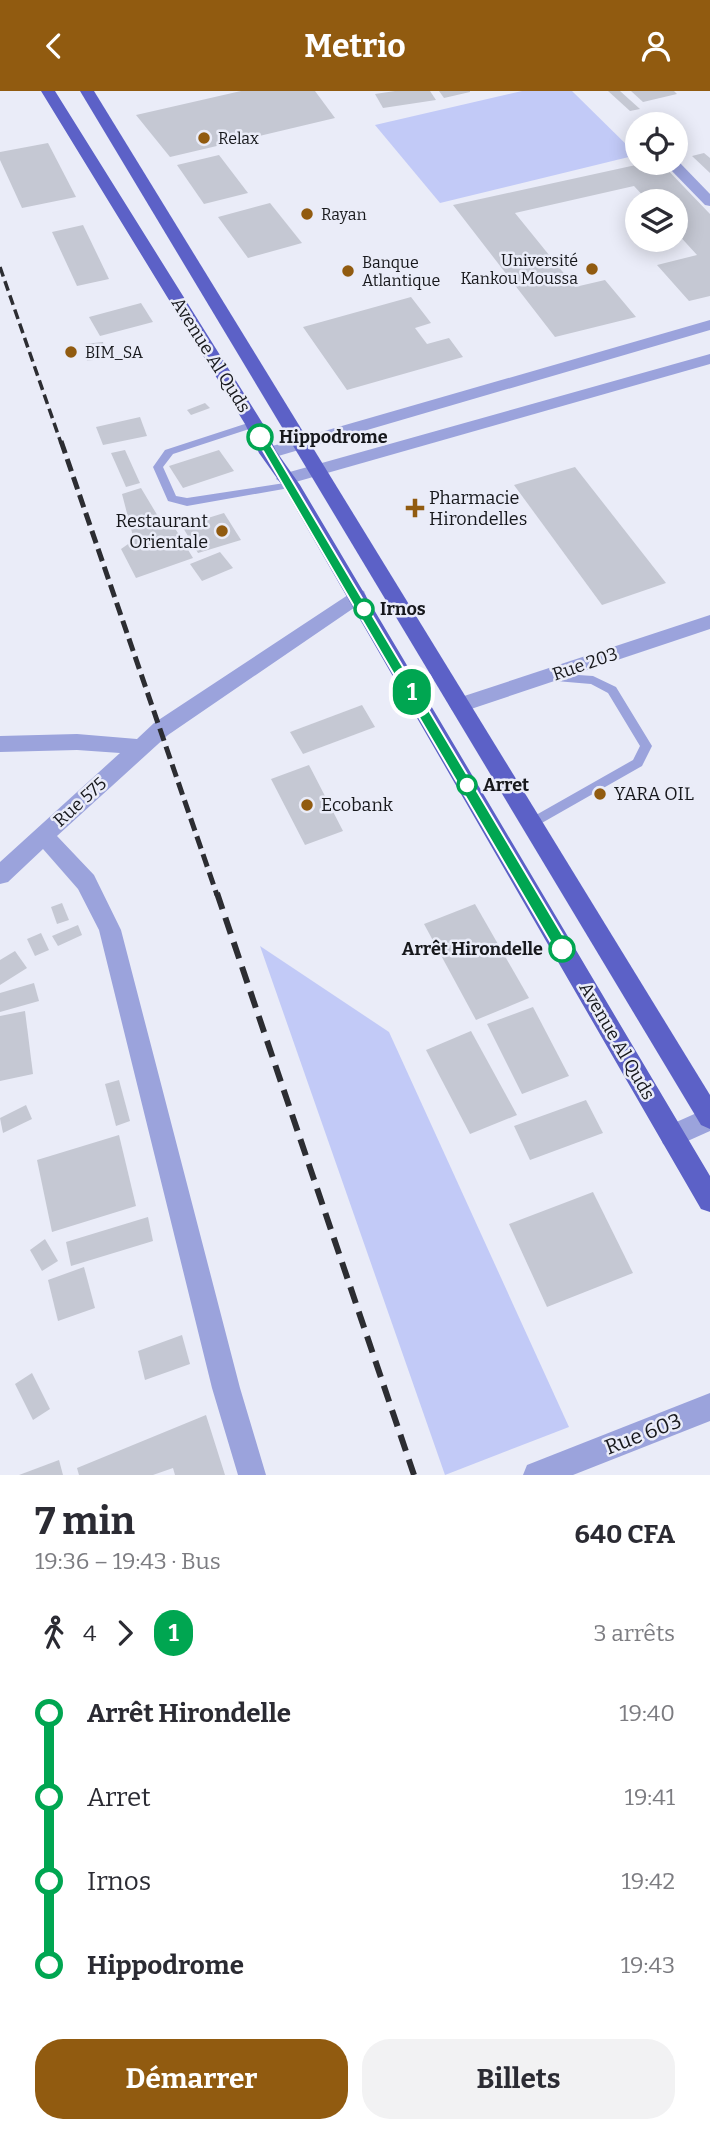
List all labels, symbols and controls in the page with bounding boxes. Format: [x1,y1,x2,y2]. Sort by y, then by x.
icon: back [35,27,73,65]
text: Metrio [304,27,406,65]
icon: person [637,27,675,65]
map controls [625,112,688,252]
button: locate [625,112,688,175]
place label: Relax [218,129,259,148]
marker: Relax [196,130,212,146]
button: layers [625,189,688,252]
place label: Rayan [321,205,367,224]
marker: Rayan [299,206,315,222]
place label: Université Kankou Moussa [460,251,578,288]
place label: Banque Atlantique [362,253,440,290]
marker: Université Kankou Moussa [584,261,600,277]
marker: Banque Atlantique [340,263,356,279]
street label: Avenue Al Quds [167,293,255,417]
place label: BIM_SA [85,343,144,362]
marker: BIM_SA [63,344,79,360]
marker: Hippodrome [247,424,273,450]
place label: Hippodrome [279,426,388,448]
place label: Pharmacie Hirondelles [429,487,527,530]
marker: Pharmacie Hirondelles [407,500,423,516]
place label: Restaurant Orientale [116,510,208,553]
marker: Restaurant Orientale [214,523,230,539]
place label: Irnos [380,598,426,620]
marker: Irnos [354,599,374,619]
street label: Rue 203 [549,643,621,685]
line badge: 1 [389,669,435,715]
text: 1 [407,678,417,706]
street label: Rue 575 [49,772,111,832]
place label: Arret [483,774,529,796]
marker: Arret [457,775,477,795]
place label: YARA OIL [614,783,694,805]
marker: YARA OIL [592,786,608,802]
place label: Ecobank [321,794,394,816]
marker: Ecobank [299,797,315,813]
marker: Arrêt Hirondelle [549,936,575,962]
place label: Arrêt Hirondelle [402,938,543,960]
street label: Avenue Al Quds [574,978,660,1104]
street label: Rue 603 [601,1408,685,1460]
text: 7 min [35,1498,135,1544]
text: 640 CFA [575,1519,675,1550]
text: 19:36 – 19:43 · Bus [35,1547,221,1575]
icon: walk [35,1614,73,1652]
icon: forward [106,1614,144,1652]
text: 4 [83,1619,96,1647]
text: 1 [168,1619,179,1647]
text: 3 arrêts [594,1619,675,1647]
text: Arrêt Hirondelle [87,1698,291,1729]
text: 19:40 [619,1699,675,1727]
text: Arret [87,1782,151,1813]
text: 19:41 [625,1783,675,1811]
text: Irnos [87,1866,151,1897]
text: 19:42 [621,1867,675,1895]
text: Hippodrome [87,1950,244,1981]
text: 19:43 [621,1951,675,1979]
button: Démarrer [35,2039,348,2119]
button: Billets [362,2039,675,2119]

